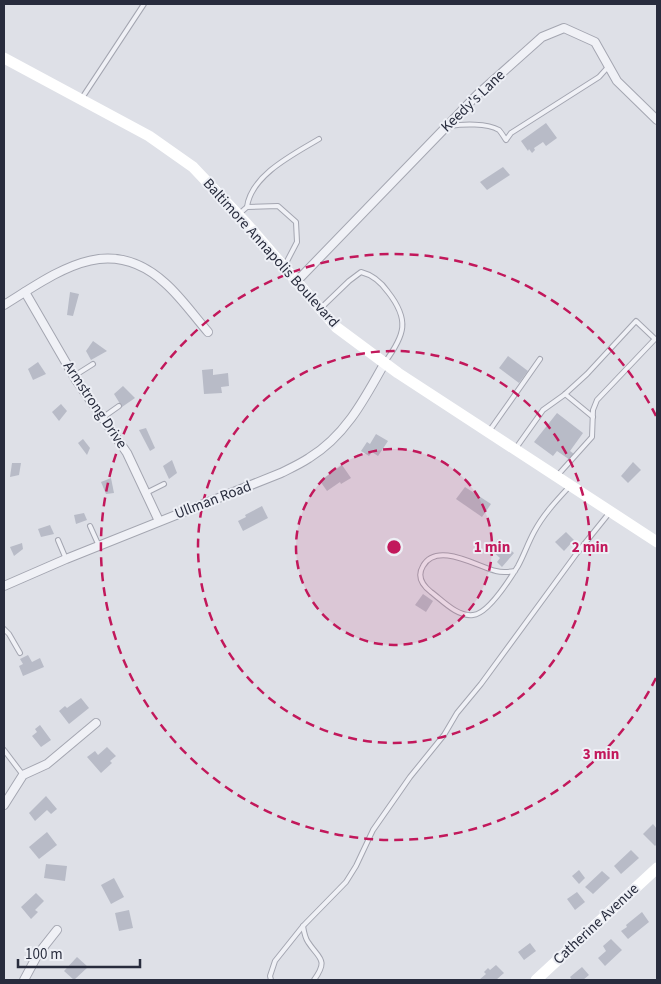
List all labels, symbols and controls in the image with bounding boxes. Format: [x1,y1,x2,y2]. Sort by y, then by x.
street label: Keedy's Lane [436,65,510,137]
street label: Baltimore Annapolis Boulevard [198,174,344,332]
street label: Armstrong Drive [58,357,132,453]
street label: Ullman Road [172,476,254,524]
text: 1 min [474,537,510,558]
text: 2 min [572,537,608,558]
centre of rings [385,538,403,556]
text: 3 min [583,744,619,765]
street label: Catherine Avenue [548,879,644,969]
scale bar [18,936,140,968]
text: 100 m [25,944,63,965]

